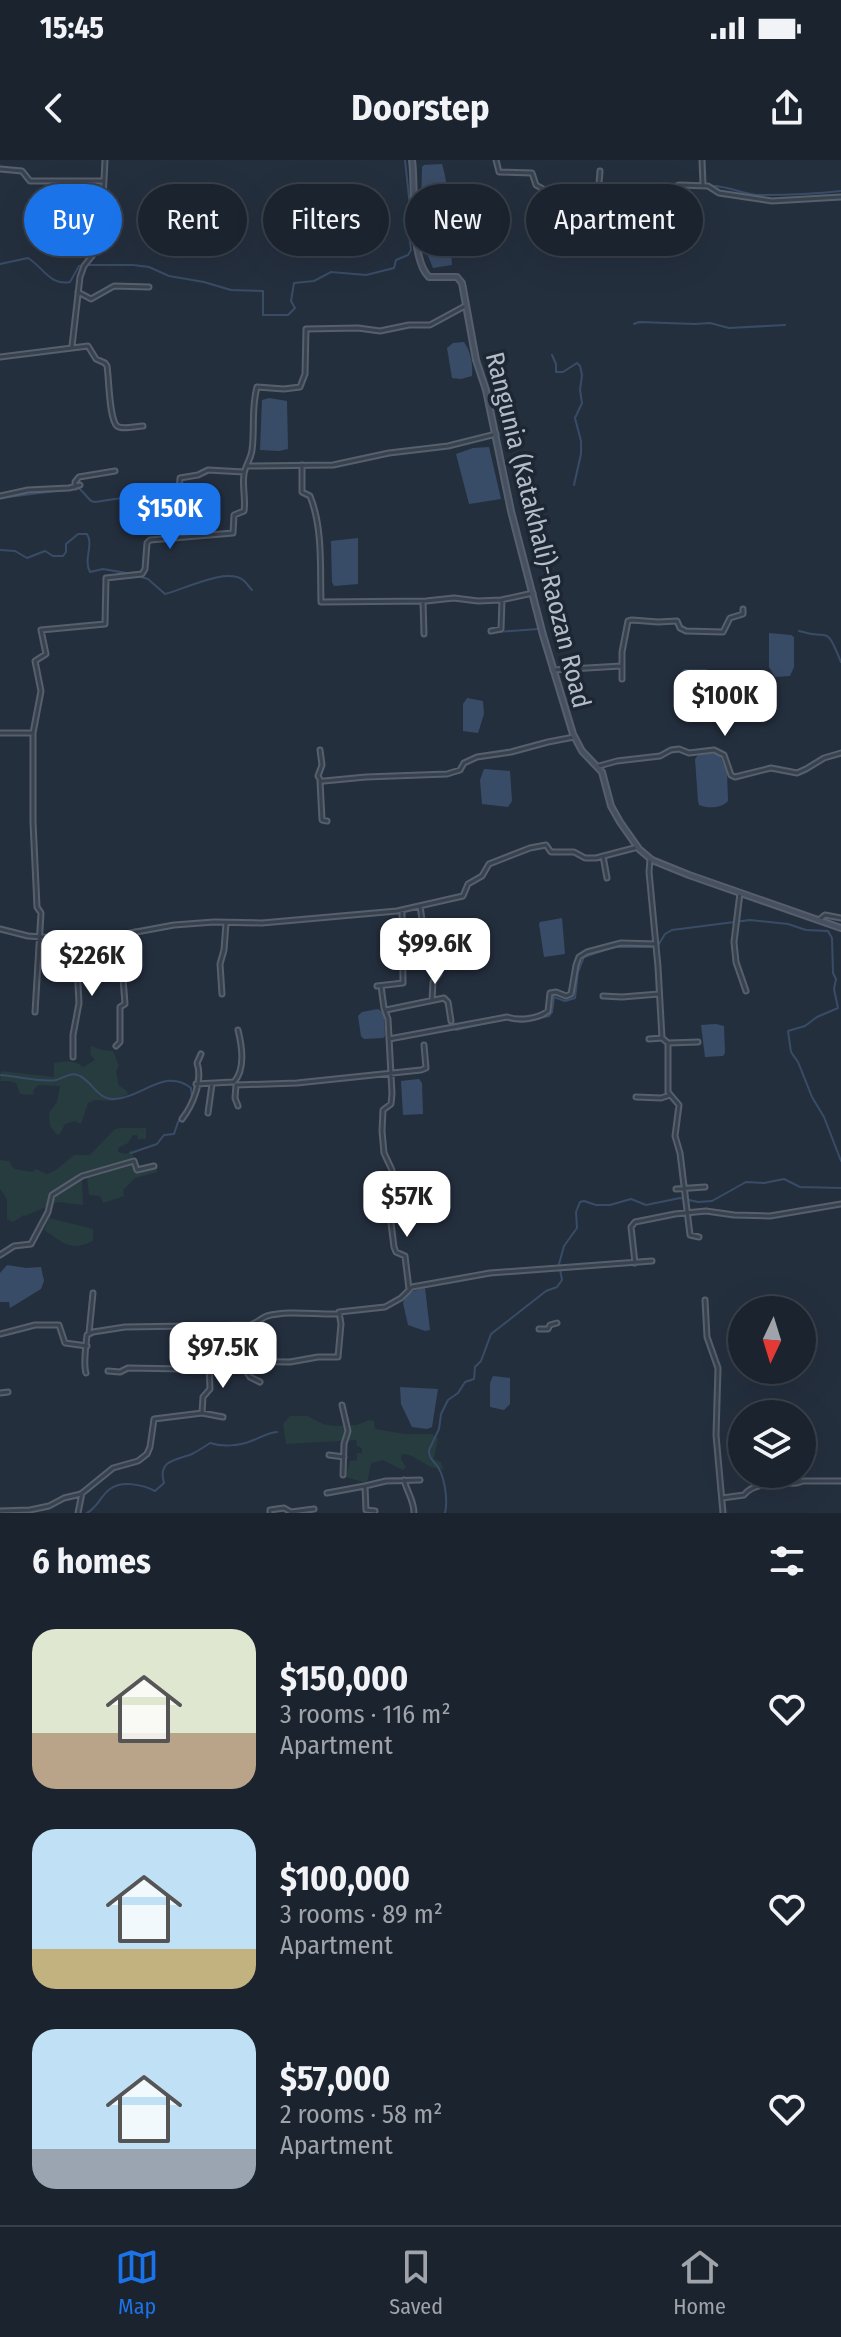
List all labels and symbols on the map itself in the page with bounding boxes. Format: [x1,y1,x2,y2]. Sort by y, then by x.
street label: Rangunia (Katakhali)-Raozan Road [479,349,597,711]
pin: $150K [114,483,226,551]
pin: $100K [669,670,781,738]
pin: $99.6K [370,918,500,986]
pin: $226K [36,930,148,998]
pin: $57K [360,1171,454,1239]
north arrow [728,1296,816,1384]
pin: $97.5K [158,1322,288,1390]

